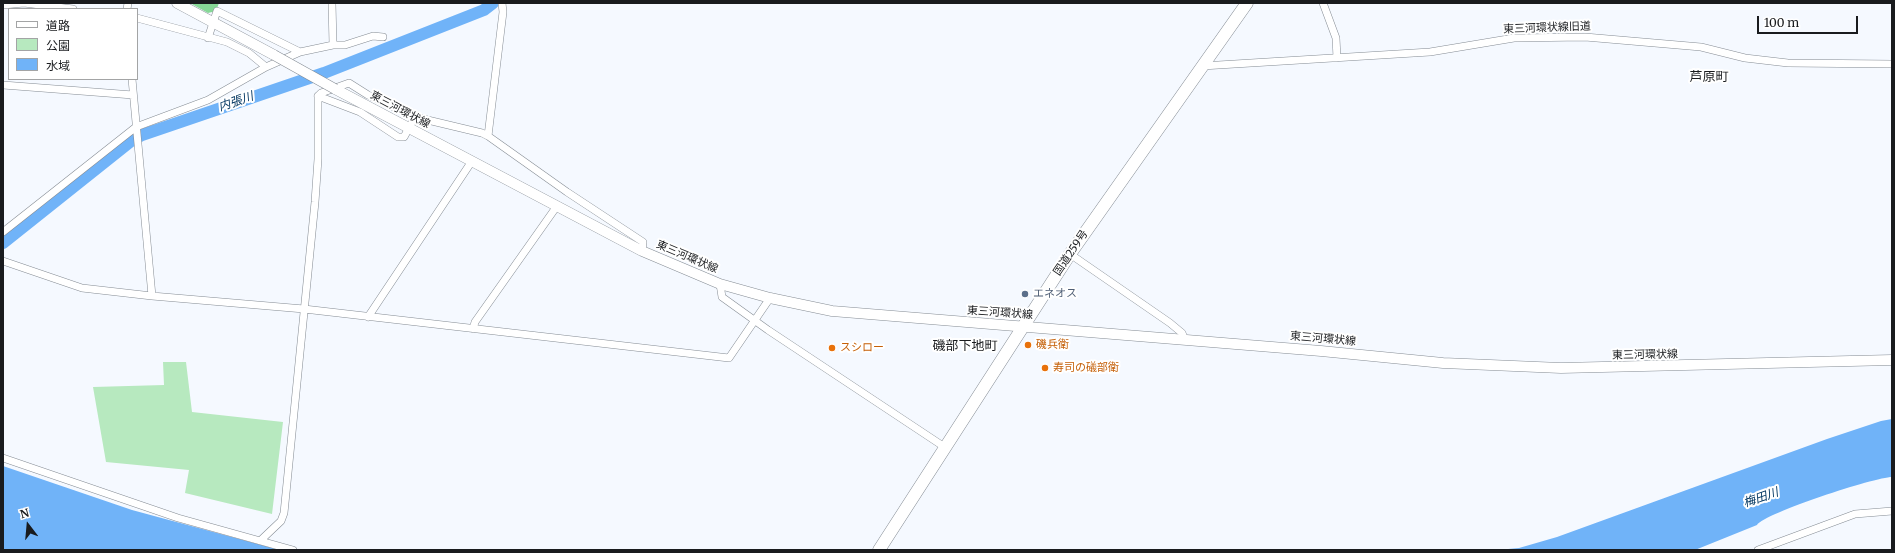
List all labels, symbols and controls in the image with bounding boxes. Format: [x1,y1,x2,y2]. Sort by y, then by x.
legend [8,8,138,80]
scale bar [1759,8,1860,34]
text: 100 m [1764,15,1799,30]
text: 道路 [46,18,70,33]
street label: 東三河環状線旧道 [1503,20,1591,36]
text: 公園 [46,38,70,53]
text: 水域 [46,58,70,73]
district label: 芦原町 [1690,69,1728,85]
water label: 内張川 [217,89,255,115]
street label: 東三河環状線 [368,89,432,131]
street label: 国道259号 [1051,228,1091,278]
street label: 東三河環状線 [654,238,720,276]
place label: エネオス [1033,287,1077,301]
marker: エネオス [1020,289,1030,299]
street label: 東三河環状線 [967,304,1033,322]
street label: 東三河環状線 [1290,330,1356,348]
district label: 磯部下地町 [933,338,997,354]
place label: 磯兵衛 [1036,338,1069,352]
marker: 磯兵衛 [1023,340,1033,350]
place label: スシロー [840,341,884,355]
marker: スシロー [827,343,837,353]
street label: 東三河環状線 [1612,348,1678,362]
place label: 寿司の礒部衛 [1053,361,1119,375]
marker: 寿司の礒部衛 [1040,363,1050,373]
water label: 梅田川 [1742,485,1780,511]
north arrow [8,505,48,545]
text: N [19,506,31,521]

